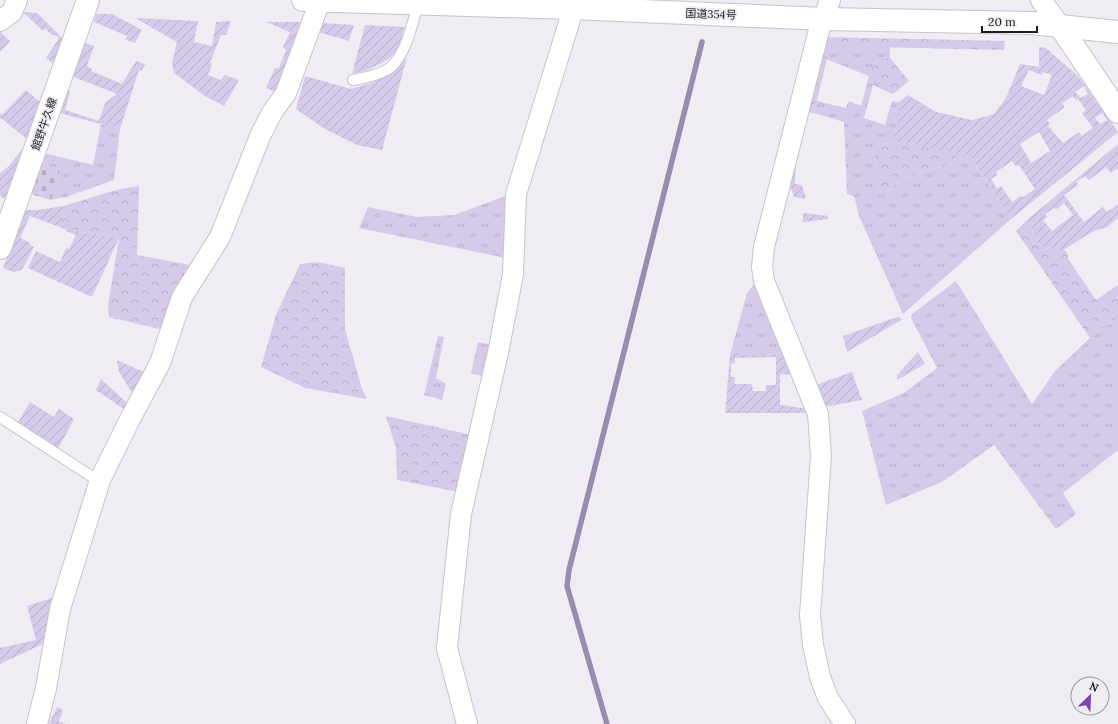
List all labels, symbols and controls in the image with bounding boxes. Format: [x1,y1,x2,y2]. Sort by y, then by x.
street label: 国道354号 [685,6,737,22]
scale bar [982,8,1037,34]
text: 20 m [988,14,1016,29]
street label: 館野牛久線 [28,96,60,152]
north arrow [1070,676,1110,716]
text: N [1087,679,1101,695]

